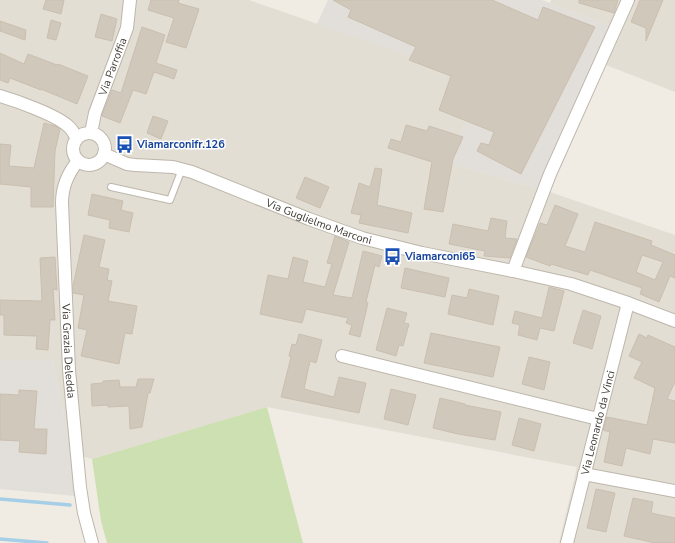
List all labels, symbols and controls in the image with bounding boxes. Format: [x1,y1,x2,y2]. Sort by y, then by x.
street label: Via Parroffia [95,36,131,99]
bus stop icon: Viamarconifr.126 [114,134,134,154]
place label: Viamarconifr.126 [136,137,225,152]
street label: Via Guglielmo Marconi [263,195,373,248]
bus stop icon: Viamarconi65 [382,246,402,266]
place label: Viamarconi65 [404,249,476,264]
street label: Via Grazia Deledda [58,302,79,399]
street label: Via Leonardo da Vinci [577,369,619,478]

